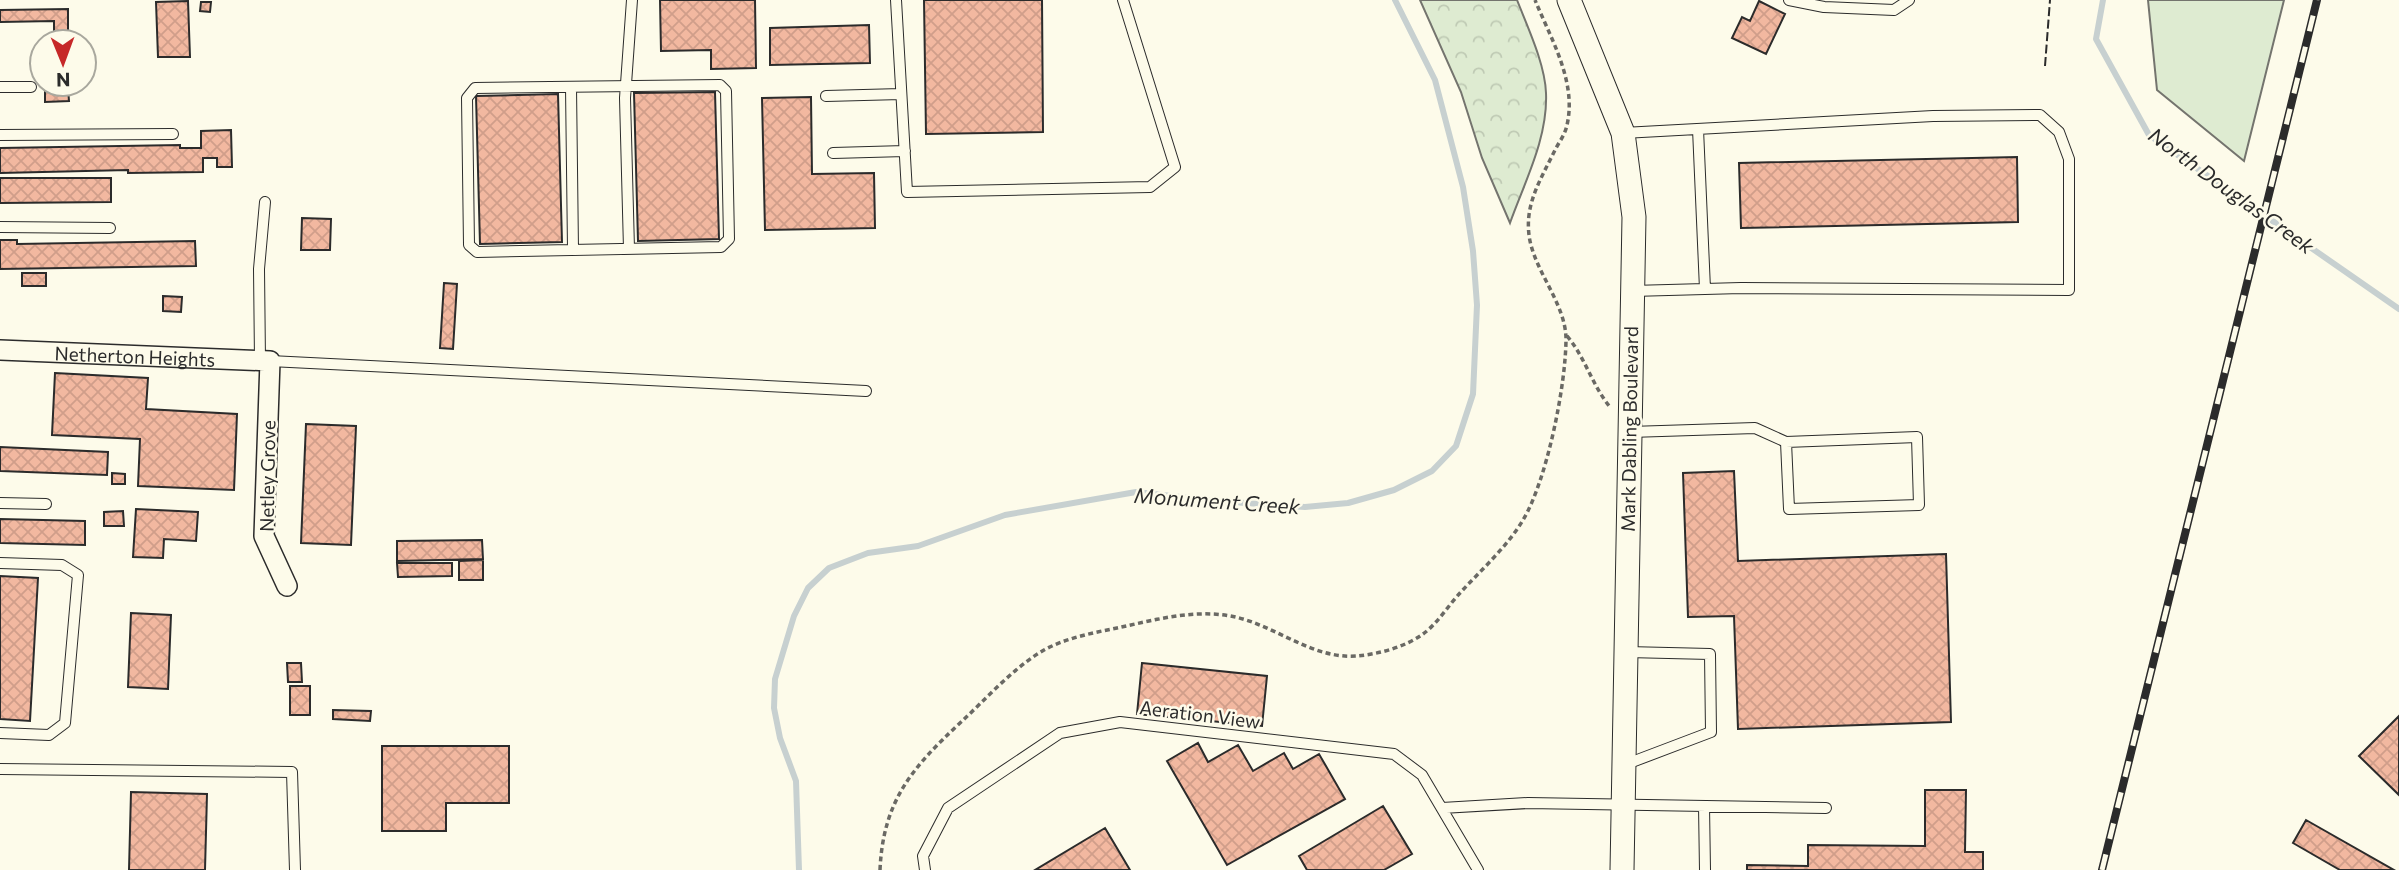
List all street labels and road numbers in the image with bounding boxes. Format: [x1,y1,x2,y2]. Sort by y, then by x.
street label: Mark Dabling Boulevard [1616,326,1642,532]
street label: Netherton Heights [54,341,216,370]
street label: Netley Grove [255,420,279,532]
street label: Aeration View [1138,695,1262,733]

